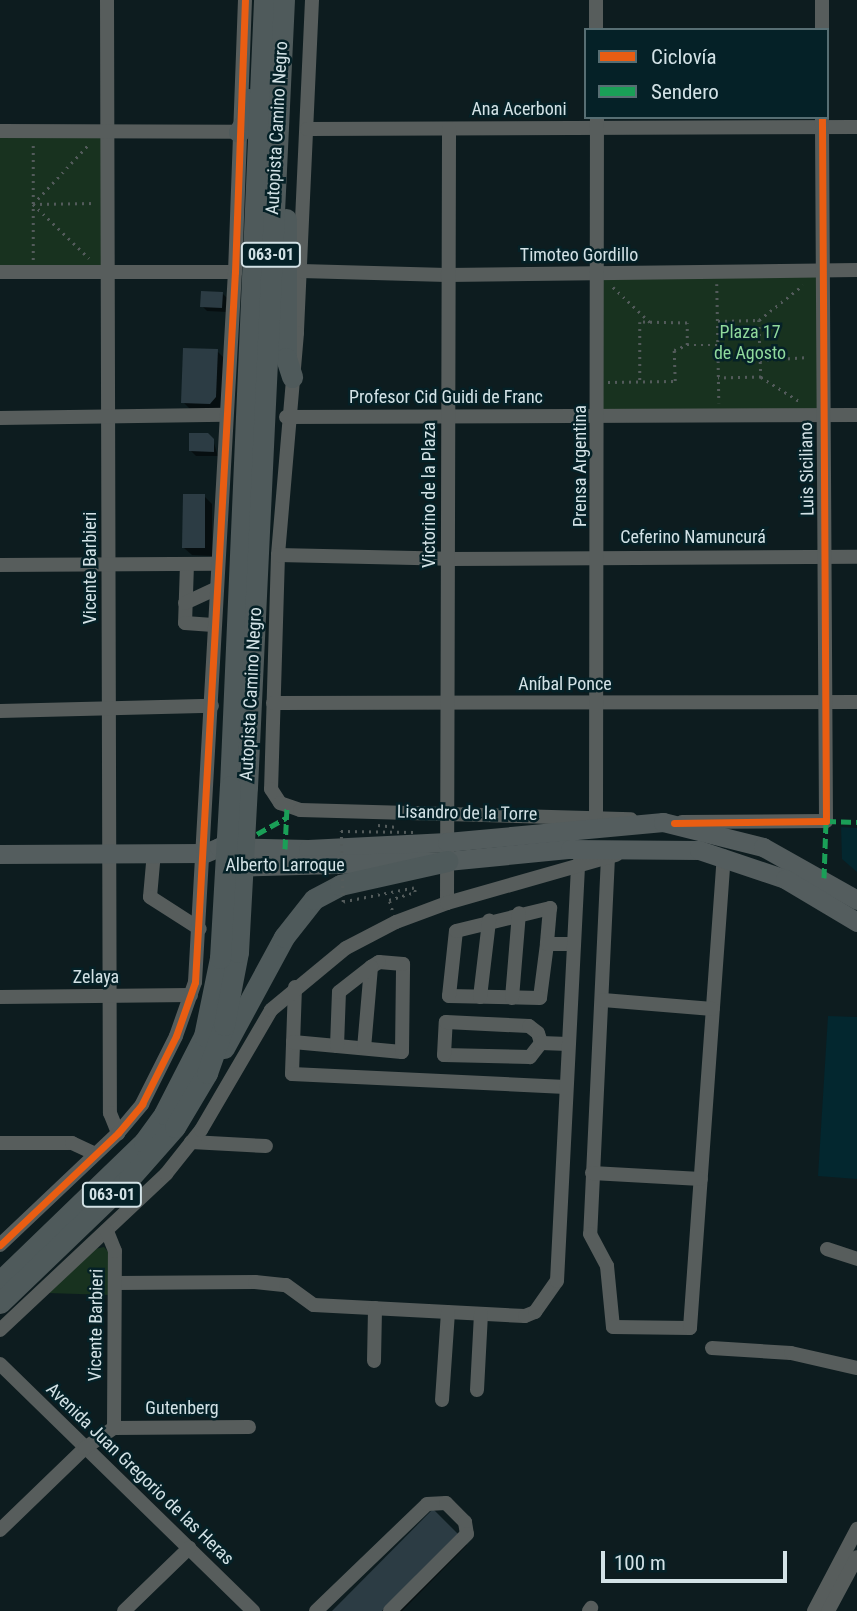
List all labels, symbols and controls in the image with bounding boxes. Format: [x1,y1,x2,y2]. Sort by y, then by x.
legend [584,28,829,119]
street label: Autopista Camino Negro [262,41,292,215]
text: Ciclovía [651,45,717,69]
text: Sendero [651,80,719,104]
street label: Ana Acerboni [471,98,567,120]
road number: 063-01 [240,243,302,268]
street label: Timoteo Gordillo [520,244,638,266]
park label: Plaza 17 de Agosto [714,322,786,364]
street label: Profesor Cid Guidi de Franc [349,386,543,408]
street label: Prensa Argentina [569,405,591,527]
street label: Victorino de la Plaza [418,422,440,568]
street label: Luis Siciliano [795,422,819,516]
street label: Vicente Barbieri [79,512,101,624]
street label: Ceferino Namuncurá [620,526,766,548]
street label: Autopista Camino Negro [236,607,266,781]
street label: Aníbal Ponce [518,673,612,695]
street label: Lisandro de la Torre [396,801,538,825]
street label: Alberto Larroque [225,854,345,876]
street label: Zelaya [73,966,119,988]
road number: 063-01 [80,1182,144,1208]
street label: Vicente Barbieri [84,1269,108,1381]
street label: Avenida Juan Gregorio de las Heras [42,1378,238,1570]
street label: Gutenberg [145,1397,219,1419]
scale bar [605,1538,790,1582]
text: 100 m [614,1551,666,1575]

